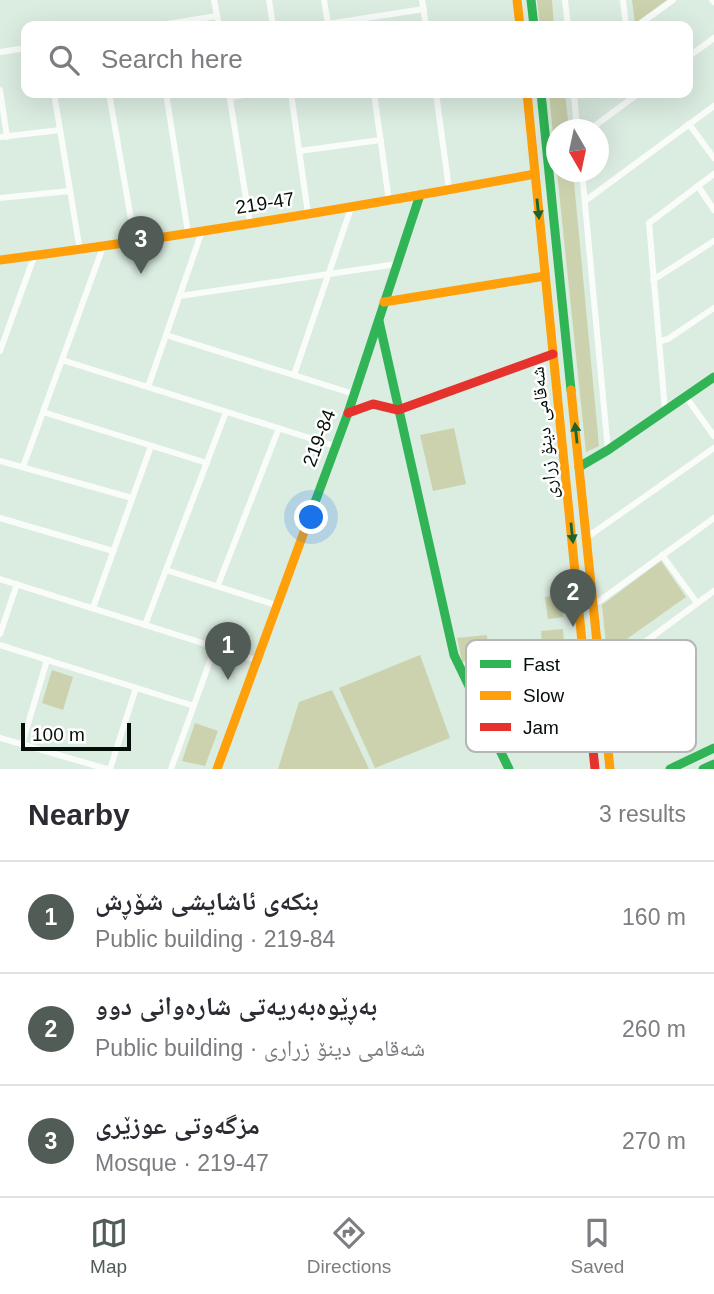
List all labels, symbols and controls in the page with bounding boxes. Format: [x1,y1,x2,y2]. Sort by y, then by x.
search box [21,21,693,98]
icon: search [45,41,83,79]
text: Search here [101,44,243,74]
north arrow [546,119,609,182]
street label: 219-47 [234,188,296,218]
one-way arrow [533,199,544,221]
pin: 3 [118,216,164,274]
street label: شەقامی دینۆ زراری [527,366,562,500]
street label: 219-84 [299,406,340,469]
one-way arrow [570,422,581,444]
your location [294,500,328,534]
one-way arrow [567,522,578,544]
pin: 2 [550,569,596,627]
pin: 1 [205,622,251,680]
legend [466,640,696,752]
text: Fast [523,654,561,675]
text: Slow [523,685,564,706]
text: Jam [523,717,559,738]
scale bar [21,720,131,752]
text: 100 m [32,724,85,745]
text: Nearby [28,798,130,831]
text: 3 results [599,801,686,827]
text: بنکەی ئاشایشی شۆڕش [95,886,319,916]
text: 1 [45,904,57,930]
text: 160 m [622,904,686,930]
text: Public building · 219-84 [95,926,335,952]
text: بەڕێوەبەریەتی شارەوانی دوو [95,991,377,1021]
text: 2 [45,1016,57,1042]
text: 260 m [622,1016,686,1042]
text: Public building · شەقامی دینۆ زراری [95,1035,425,1061]
text: مزگه‌وتی عوزێری [95,1110,260,1140]
text: 3 [45,1128,57,1154]
text: 270 m [622,1128,686,1154]
text: Mosque · 219-47 [95,1150,269,1176]
tab: Map [90,1214,128,1278]
tab: Directions [307,1214,391,1278]
tab: Saved [570,1214,624,1278]

